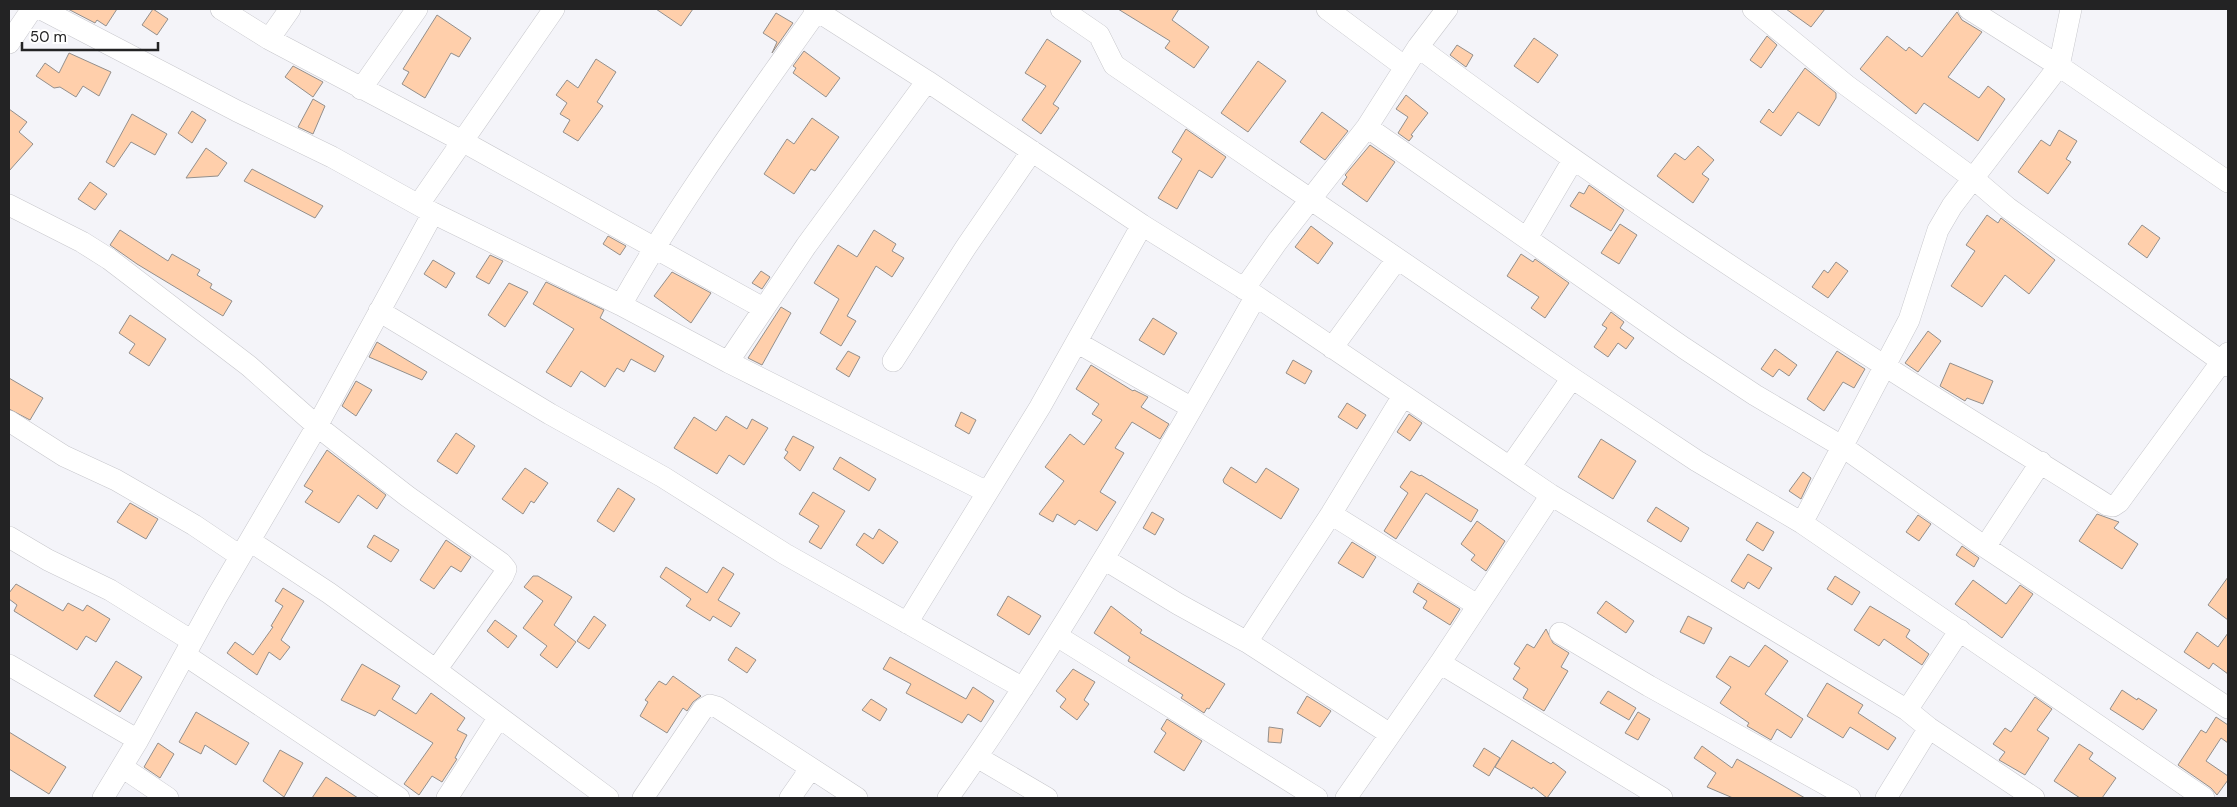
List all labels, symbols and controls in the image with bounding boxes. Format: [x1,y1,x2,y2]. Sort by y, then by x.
scale bar [22,20,159,52]
text: 50 m [30,27,67,47]

